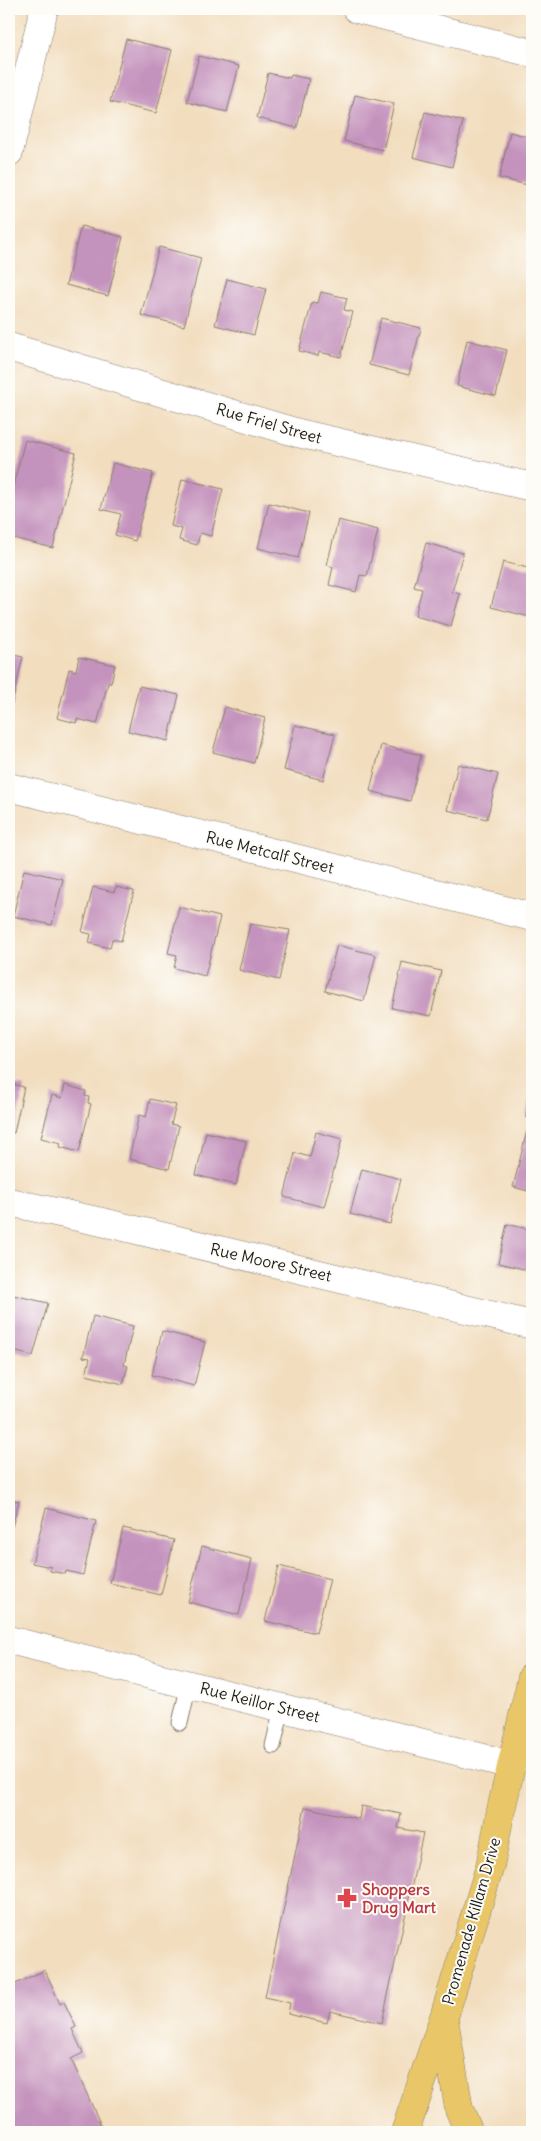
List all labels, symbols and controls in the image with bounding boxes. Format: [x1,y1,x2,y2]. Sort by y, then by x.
street label: Rue Friel Street [214,398,325,448]
street label: Rue Metcalf Street [204,826,337,878]
street label: Rue Moore Street [208,1238,334,1286]
street label: Rue Keillor Street [198,1677,323,1727]
street label: Promenade Killam Drive [438,1835,504,2007]
place label: Shoppers Drug Mart [362,1879,436,1918]
pharmacy icon: Shoppers Drug Mart [336,1887,358,1909]

